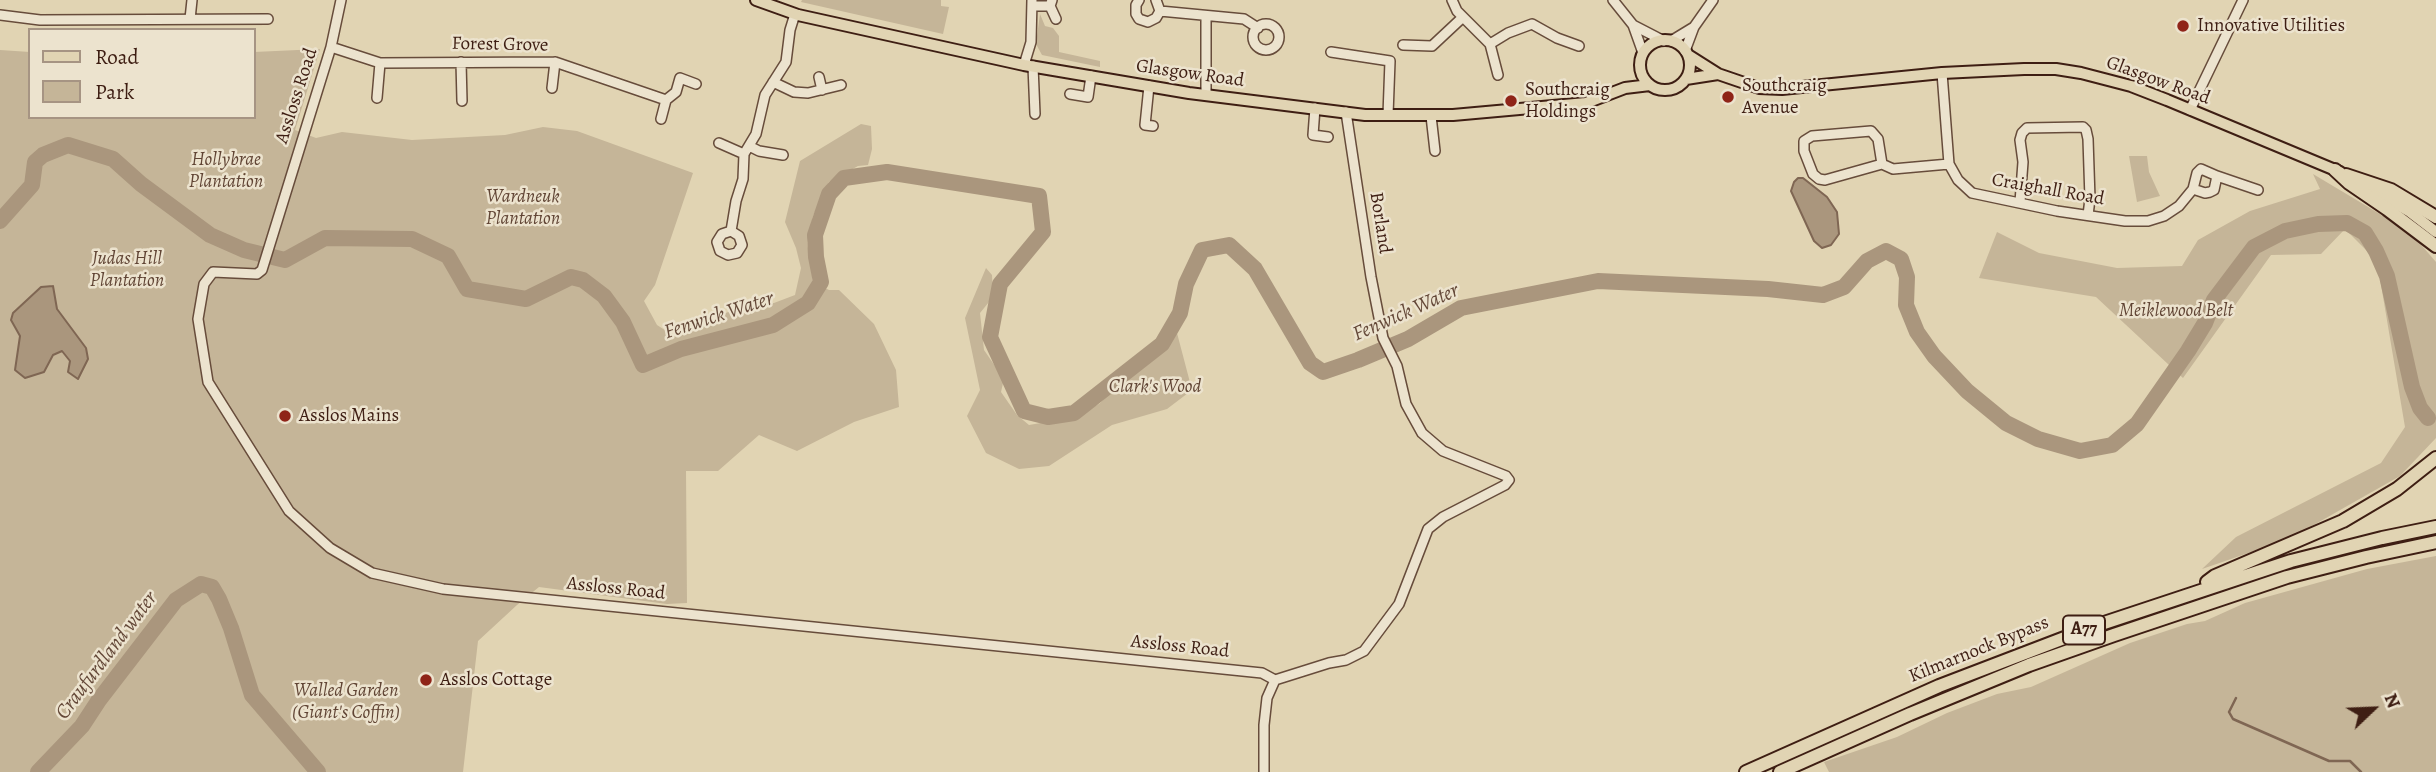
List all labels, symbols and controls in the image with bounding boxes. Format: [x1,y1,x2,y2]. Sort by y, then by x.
place label: Innovative Utilities [2197,15,2345,37]
marker: Innovative Utilities [2175,18,2191,34]
legend [28,28,256,119]
street label: Forest Grove [451,33,549,57]
text: Road [95,43,139,71]
street label: Assloss Road [271,45,323,147]
street label: Glasgow Road [2103,52,2213,110]
street label: Glasgow Road [1134,55,1246,93]
place label: Southcraig Avenue [1742,75,1827,119]
text: Park [95,78,134,106]
place label: Southcraig Holdings [1525,79,1610,123]
marker: Southcraig Avenue [1720,89,1736,105]
marker: Southcraig Holdings [1503,93,1519,109]
park label: Hollybrae Plantation [189,149,263,193]
street label: Craighall Road [1990,169,2106,211]
park label: Wardneuk Plantation [486,186,560,230]
street label: Borland [1364,191,1396,255]
park label: Judas Hill Plantation [90,248,164,292]
water label: Fenwick Water [1349,278,1463,348]
water label: Fenwick Water [661,286,777,346]
park label: Meiklewood Belt [2119,300,2233,322]
park label: Clark's Wood [1109,376,1201,398]
place label: Asslos Mains [299,405,399,427]
marker: Asslos Mains [277,408,293,424]
street label: Assloss Road [566,572,666,606]
water label: Craufurdland water [51,587,163,725]
street label: Kilmarnock Bypass [1906,612,2052,688]
road number: A77 [2063,616,2105,644]
street label: Assloss Road [1130,630,1230,664]
place label: Asslos Cottage [440,669,552,691]
marker: Asslos Cottage [418,672,434,688]
north arrow [2338,674,2408,744]
park label: Walled Garden (Giant's Coffin) [292,680,400,724]
text: N [2378,689,2407,712]

